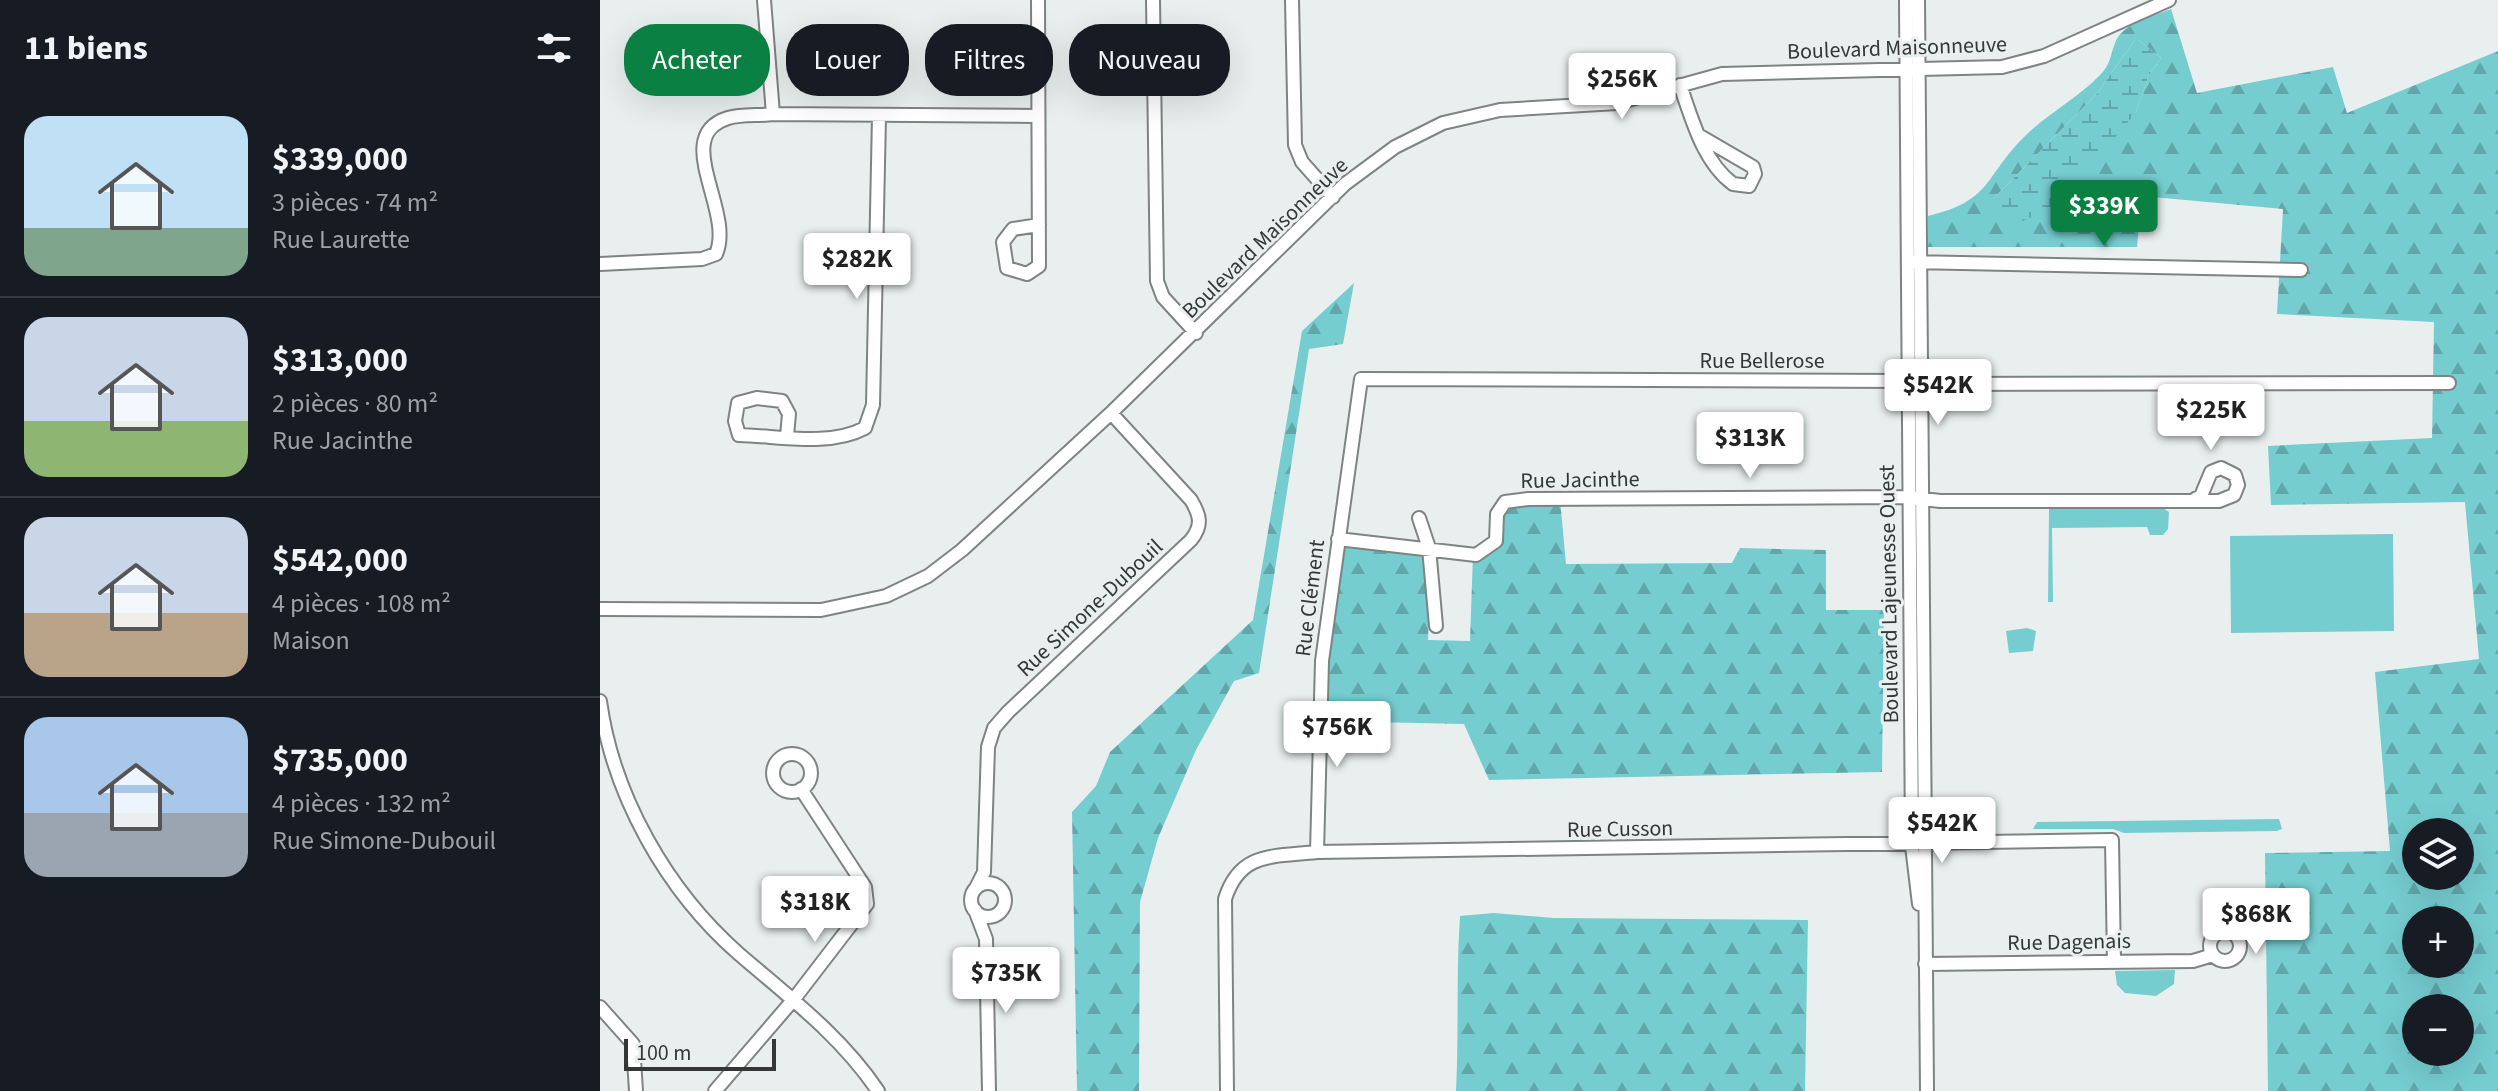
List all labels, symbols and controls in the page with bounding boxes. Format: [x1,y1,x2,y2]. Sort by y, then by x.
text: 11 biens [24,24,148,73]
chip: Acheter [624,24,770,96]
chip: Louer [786,24,909,96]
chip: Filtres [925,24,1053,96]
chip: Nouveau [1069,24,1230,96]
icon: filters [532,26,576,70]
street label: Boulevard Maisonneuve [1786,28,2008,68]
pin: $256K [1566,53,1678,121]
text: $256K [1587,60,1657,97]
text: $339,000 [272,135,408,184]
icon: home [88,148,184,244]
street label: Boulevard Maisonneuve [1175,150,1355,326]
pin: $339K [2048,180,2160,248]
text: 3 pièces · 74 m² [272,184,438,221]
text: $339K [2069,187,2139,224]
text: Rue Laurette [272,221,410,258]
pin: $282K [801,233,913,301]
text: $282K [822,240,892,277]
text: $313,000 [272,336,408,385]
street label: Rue Bellerose [1699,345,1825,377]
icon: home [88,349,184,445]
pin: $542K [1882,359,1994,427]
text: $542K [1903,366,1973,403]
pin: $225K [2155,384,2267,452]
text: 2 pièces · 80 m² [272,385,438,422]
text: $225K [2176,391,2246,428]
pin: $313K [1694,412,1806,480]
text: $313K [1715,419,1785,456]
text: Rue Jacinthe [272,422,413,459]
street label: Rue Jacinthe [1520,463,1640,497]
street label: Boulevard Lajeunesse Ouest [1871,464,1907,724]
street label: Rue Simone-Dubouil [1010,532,1170,684]
text: $542,000 [272,536,408,585]
street label: Rue Clément [1287,537,1333,658]
icon: home [88,549,184,645]
text: 4 pièces · 108 m² [272,585,451,622]
text: Maison [272,622,350,659]
pin: $756K [1281,701,1393,769]
text: $756K [1302,708,1372,745]
text: $735,000 [272,736,408,785]
icon: home [88,749,184,845]
text: 4 pièces · 132 m² [272,785,451,822]
pin: $542K [1886,797,1998,865]
text: $542K [1907,804,1977,841]
street label: Rue Cusson [1566,812,1674,846]
map controls [2402,818,2474,1066]
button: layers [2402,818,2474,890]
text: Rue Simone-Dubouil [272,822,496,859]
pin: $318K [759,876,871,944]
text: $318K [780,883,850,920]
pin: $868K [2200,888,2312,956]
text: $868K [2221,895,2291,932]
button: + [2402,906,2474,978]
street label: Rue Dagenais [2007,925,2131,959]
pin: $735K [950,947,1062,1015]
text: $735K [971,954,1041,991]
button: − [2402,994,2474,1066]
scale bar [624,1035,776,1071]
text: 100 m [636,1037,691,1069]

